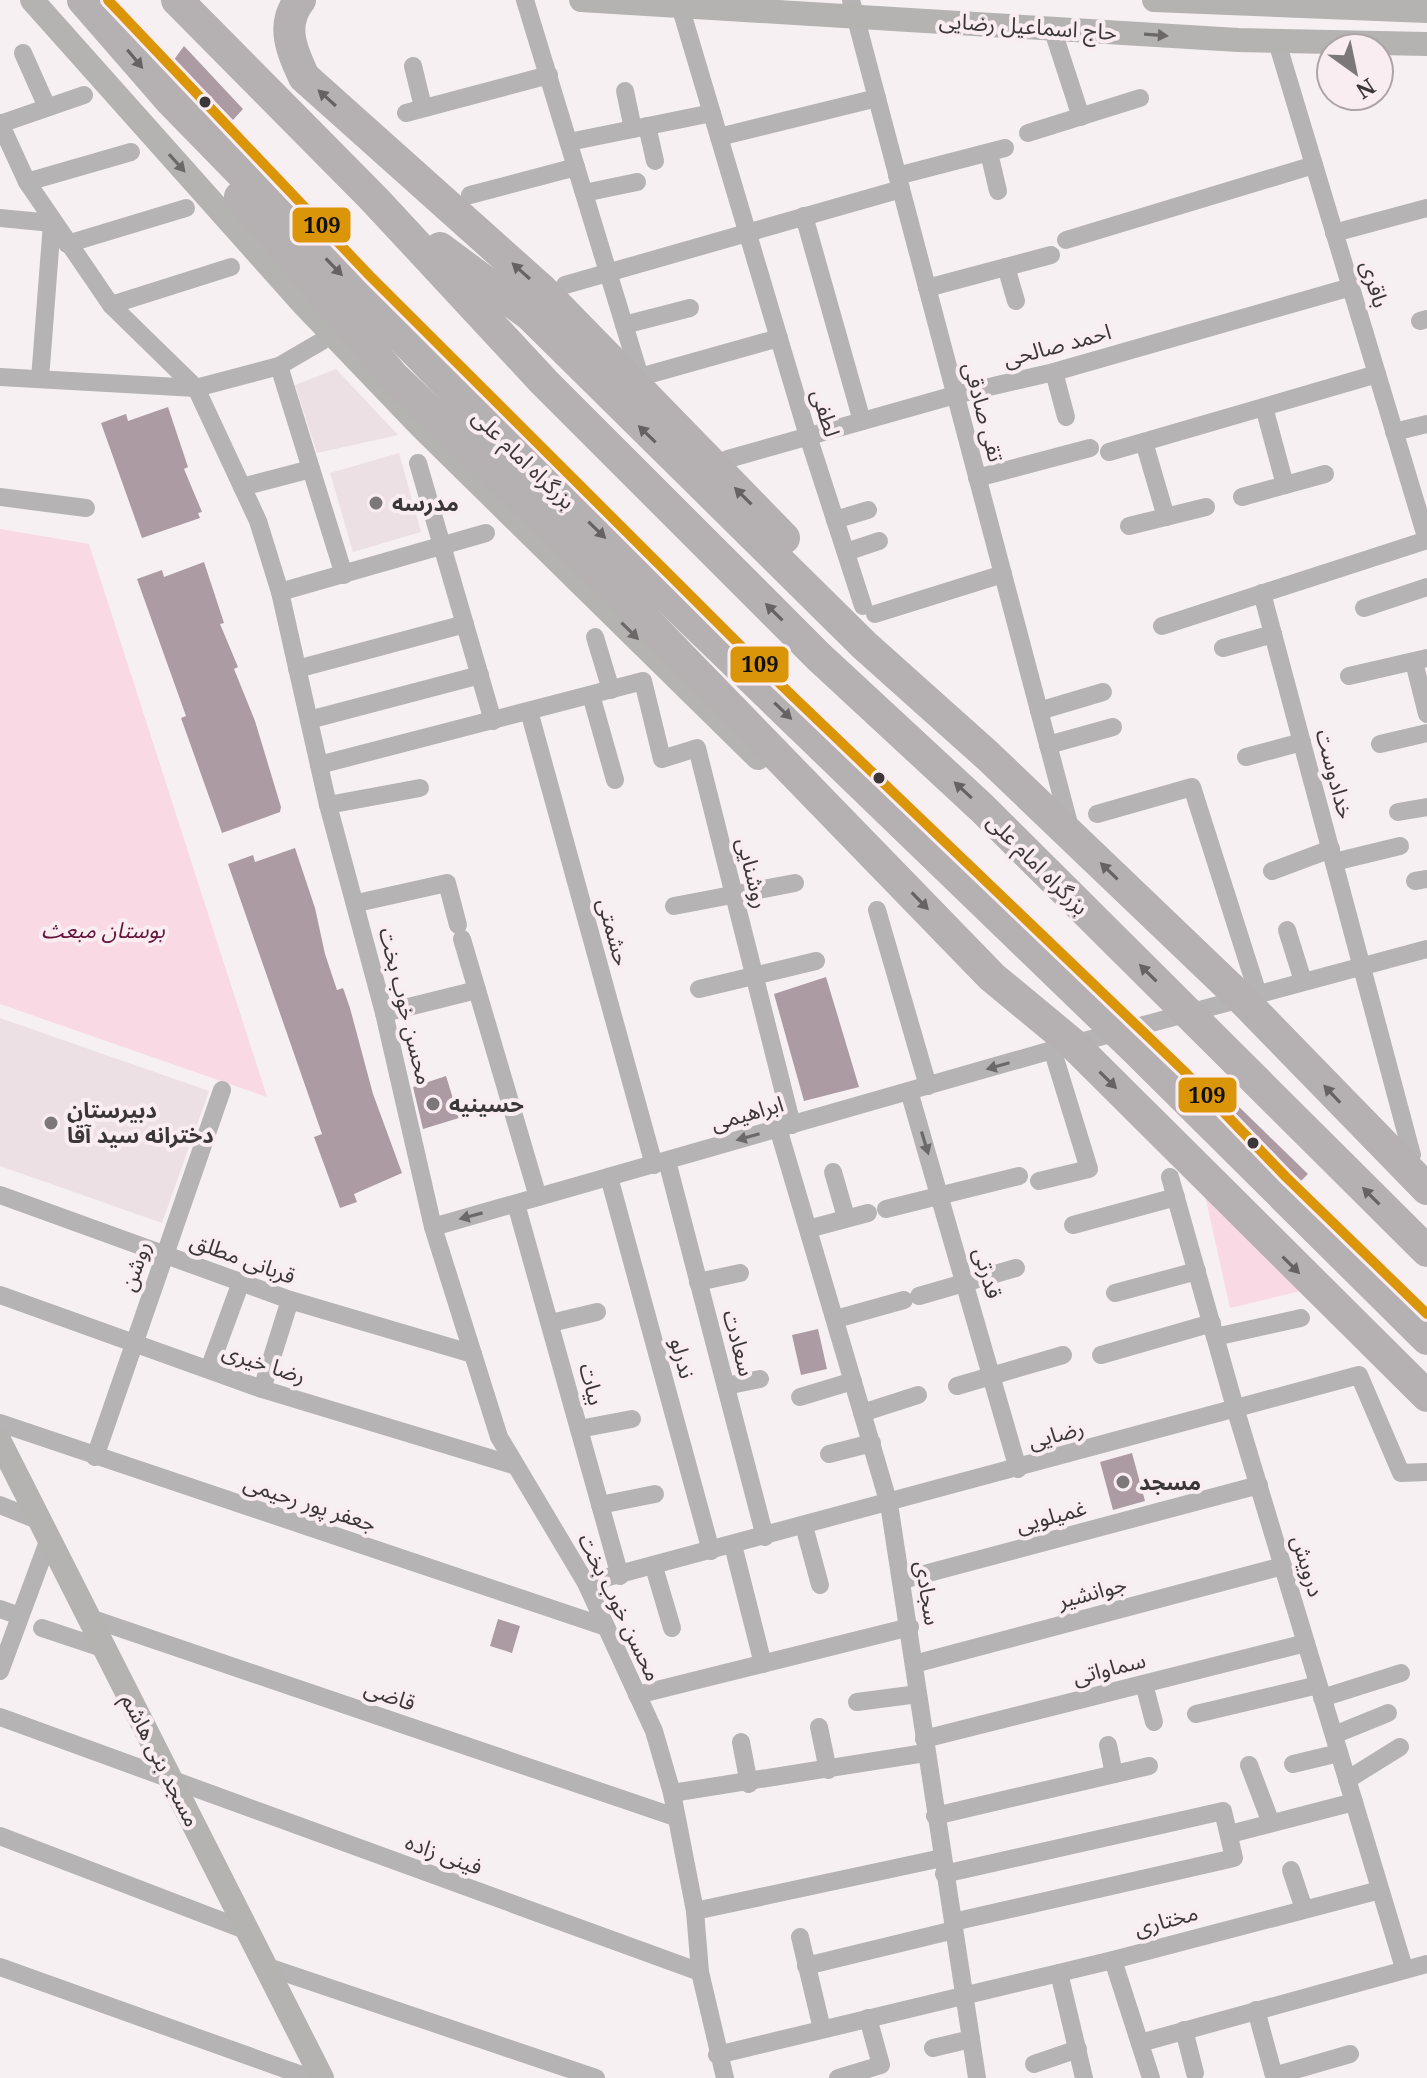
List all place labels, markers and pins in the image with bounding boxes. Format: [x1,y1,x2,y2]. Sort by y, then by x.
unlabelled marker [197,94,213,110]
place label: مدرسه [392,487,459,517]
marker: مدرسه [367,494,385,512]
unlabelled marker [871,770,887,786]
place label: حسینیه [449,1088,524,1118]
place label: دبیرستان دخترانه سید آقا [67,1094,214,1149]
marker: حسینیه [424,1095,442,1113]
marker: دبیرستان دخترانه سید آقا [42,1114,60,1132]
unlabelled marker [1245,1135,1261,1151]
place label: مسجد [1139,1466,1201,1496]
marker: مسجد [1114,1473,1132,1491]

